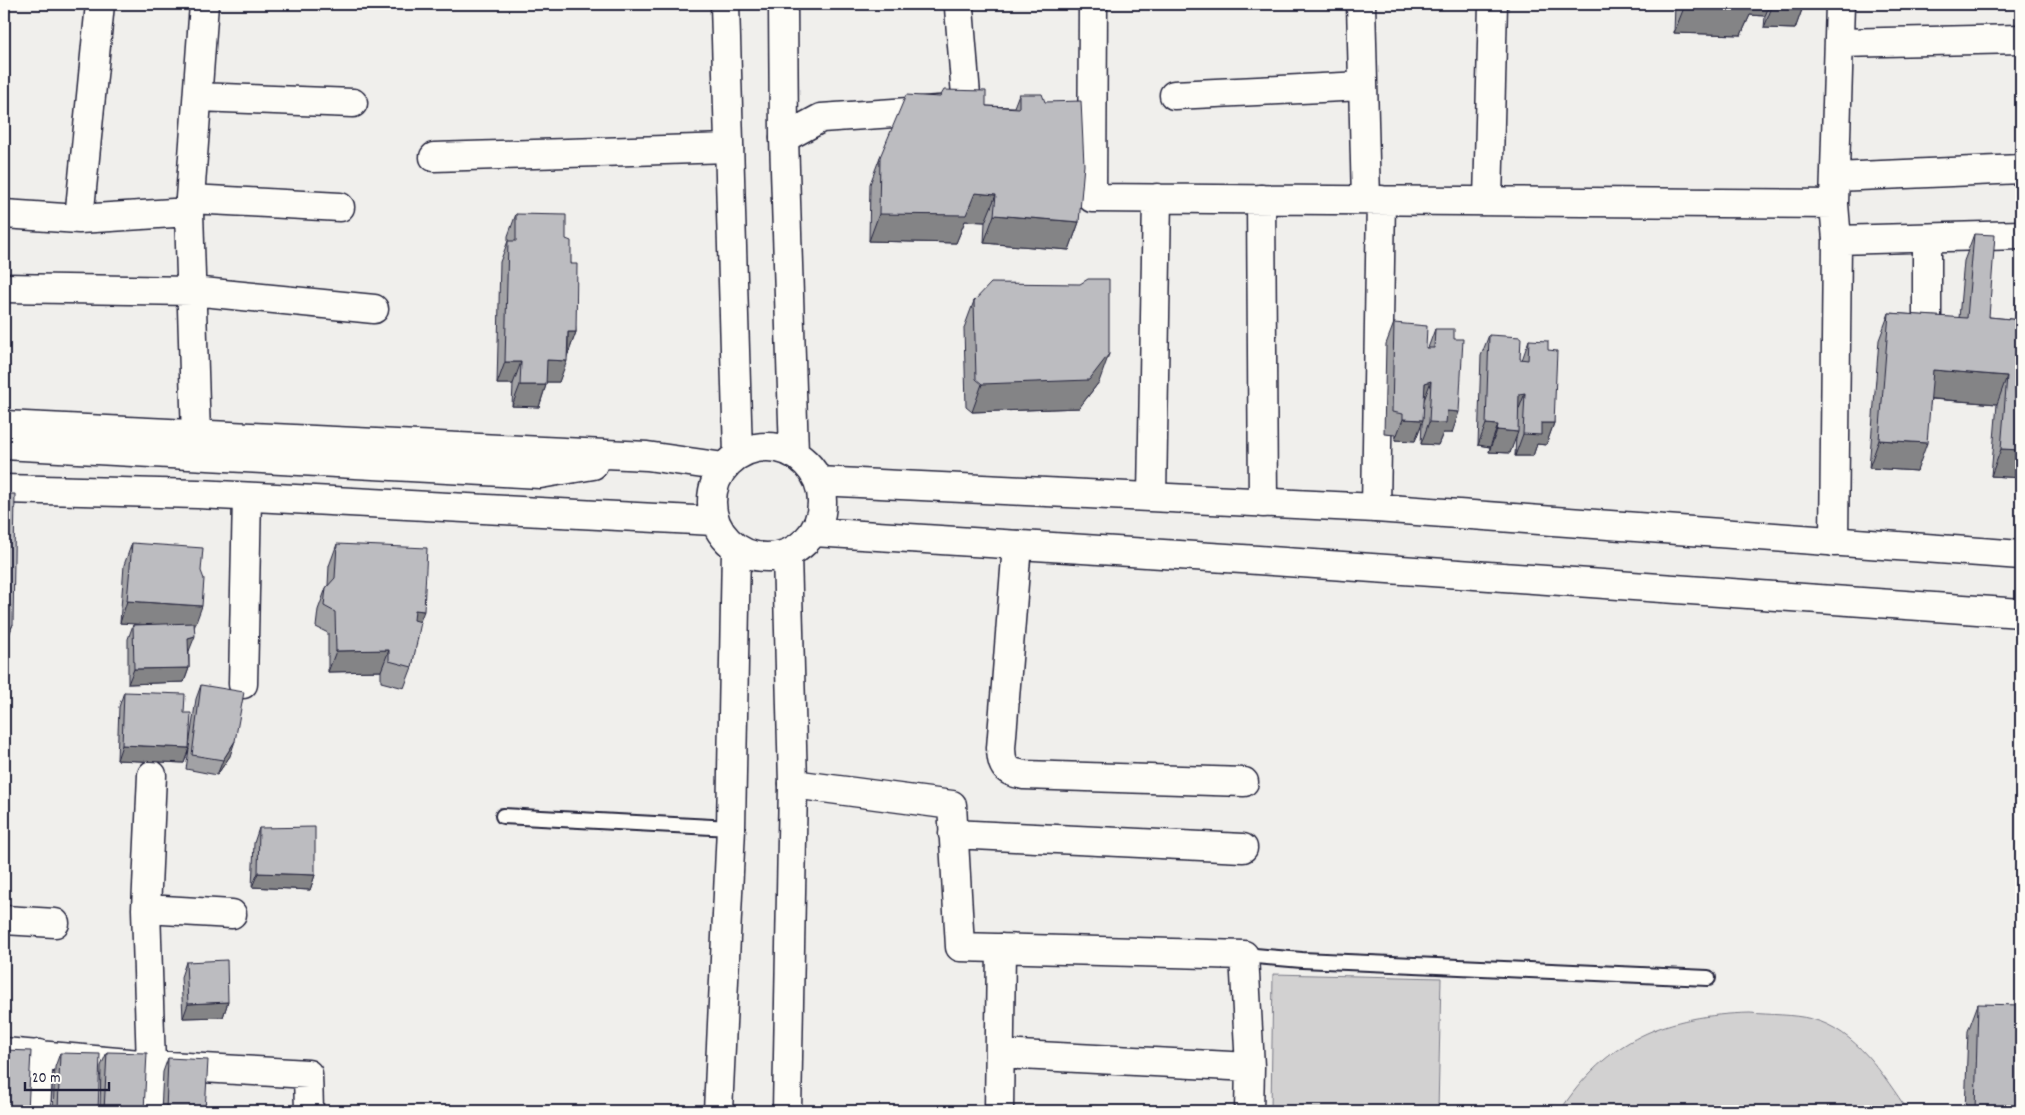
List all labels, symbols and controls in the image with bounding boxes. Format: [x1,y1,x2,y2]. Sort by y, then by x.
scale bar [25,1060,109,1092]
text: 20 m [32,1068,60,1090]

